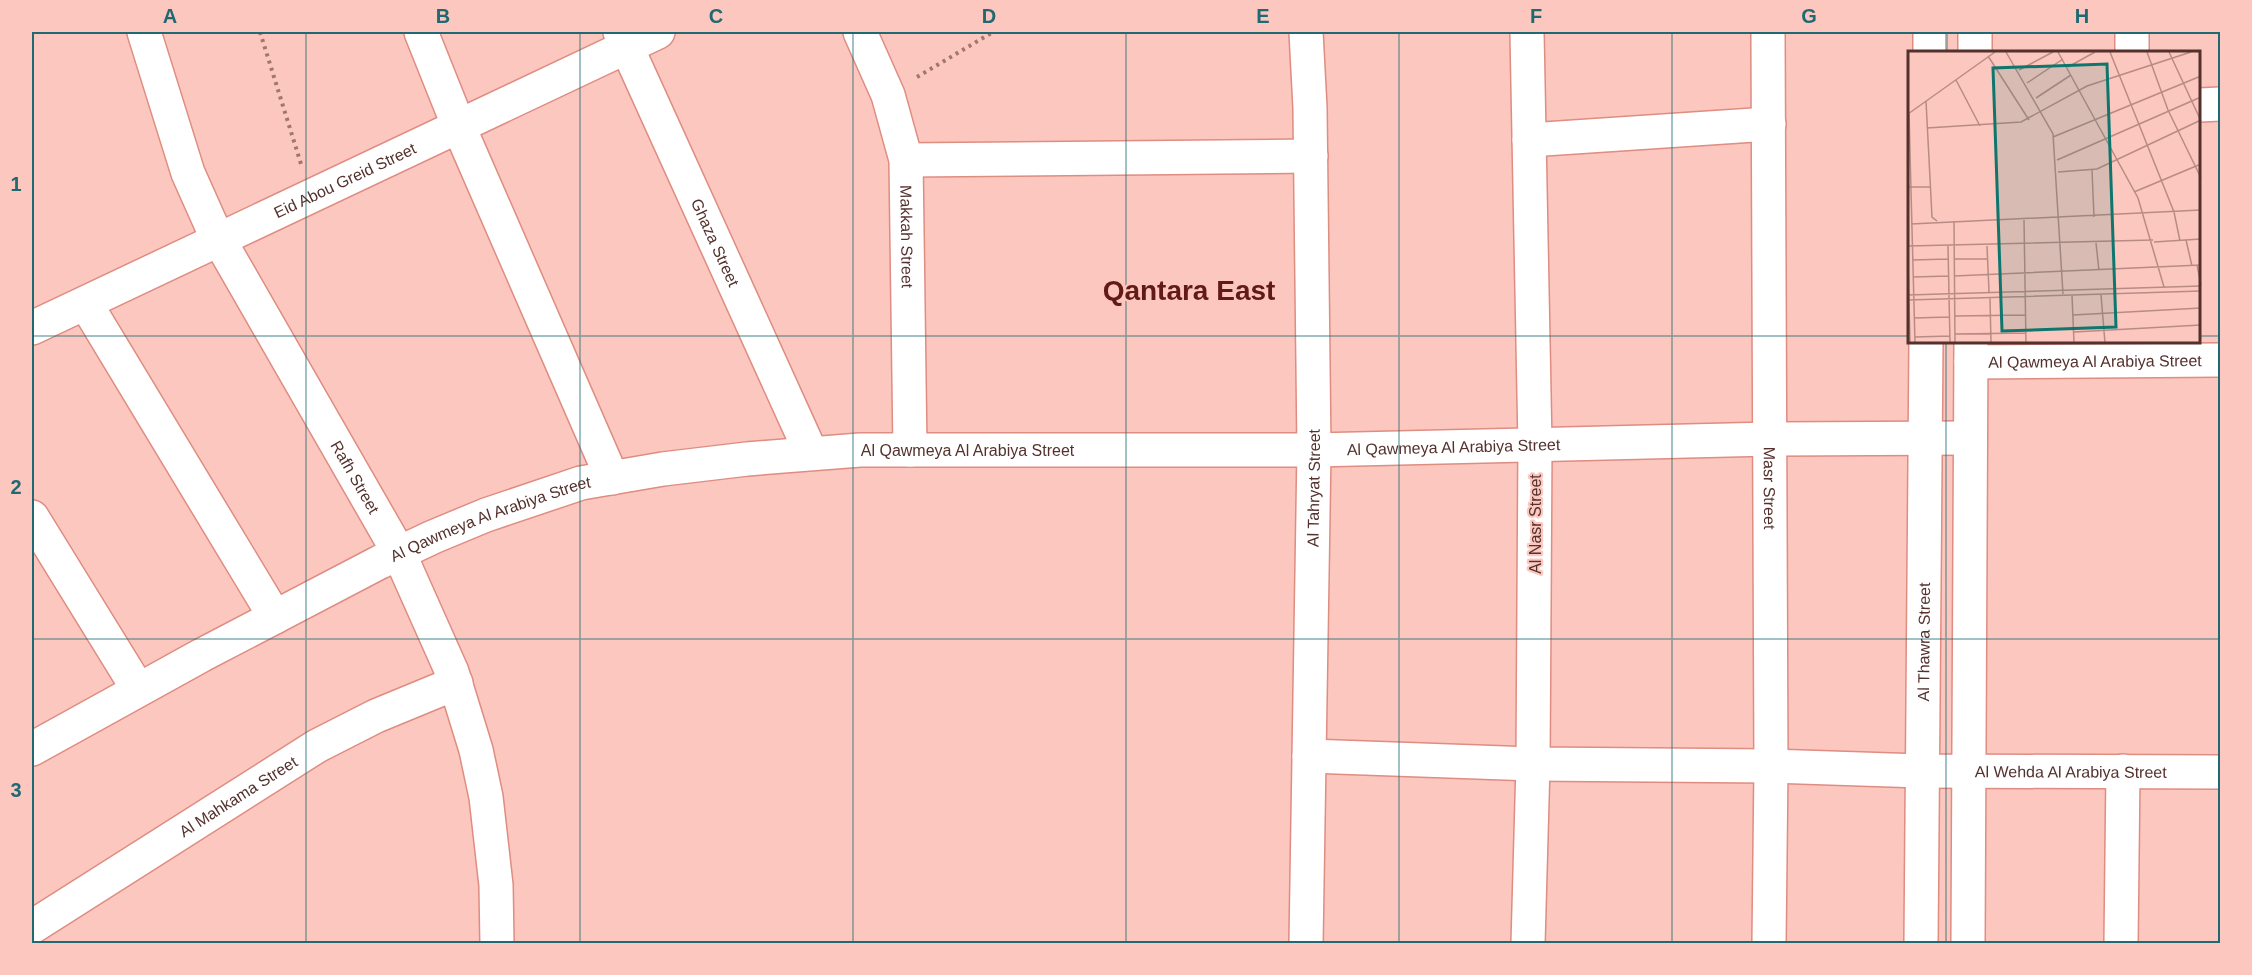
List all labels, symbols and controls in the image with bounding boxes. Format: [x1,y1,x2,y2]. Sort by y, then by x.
text: A [163,5,177,27]
text: B [436,5,450,27]
text: C [709,5,723,27]
text: D [982,5,996,27]
text: E [1256,5,1270,27]
text: F [1530,5,1542,27]
text: G [1801,5,1817,27]
text: H [2075,5,2089,27]
inset map [1908,51,2201,344]
street label: Eid Abou Greid Street [271,139,419,221]
text: 1 [10,173,22,195]
street label: Makkah Street [898,185,916,289]
street label: Ghaza Street [688,196,743,289]
district label: Qantara East [1103,275,1275,306]
street label: Al Qawmeya Al Arabiya Street [1988,352,2202,370]
street label: Al Tahryat Street [1304,428,1323,547]
street label: Al Qawmeya Al Arabiya Street [1347,436,1561,458]
street label: Rafh Street [328,438,383,517]
street label: Al Qawmeya Al Arabiya Street [861,442,1075,459]
street label: Masr Street [1761,447,1779,530]
street label: Al Qawmeya Al Arabiya Street [387,473,592,565]
street label: Al Nasr Street [1527,474,1544,574]
text: 2 [10,476,22,498]
street label: Al Thawra Street [1915,582,1933,702]
street label: Al Mahkama Street [176,752,300,840]
street label: Al Wehda Al Arabiya Street [1975,763,2167,780]
text: 3 [10,779,22,801]

